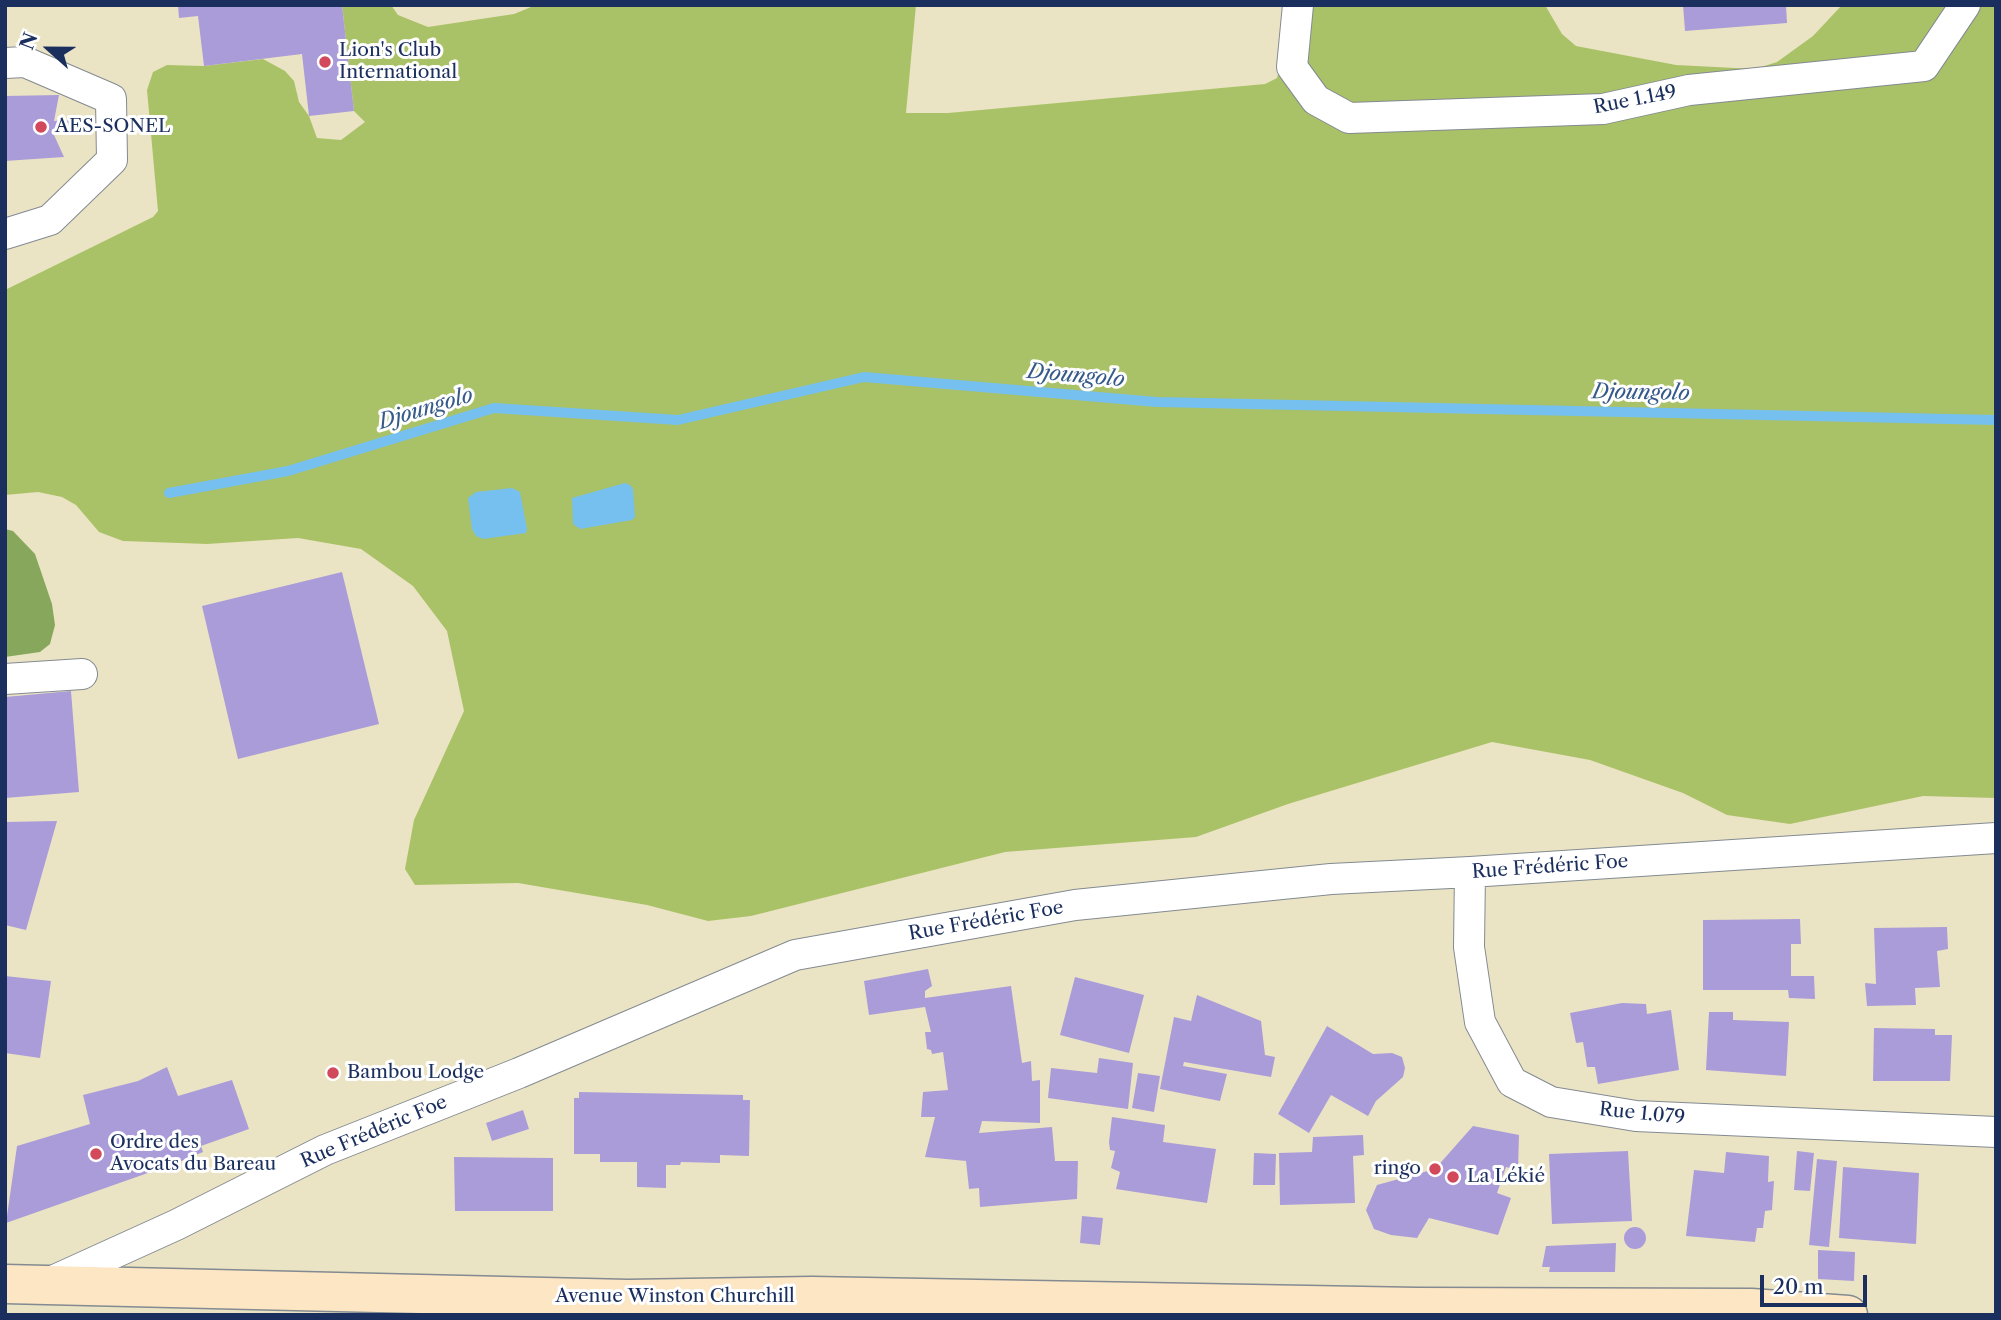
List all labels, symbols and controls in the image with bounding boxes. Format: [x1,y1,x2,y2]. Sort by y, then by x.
north arrow [14,14,84,84]
text: N [15,29,43,53]
place label: Lion's Club International [339,40,457,84]
marker: Lion's Club International [317,54,333,70]
street label: Rue 1.149 [1591,81,1679,119]
place label: AES-SONEL [55,116,170,138]
marker: AES-SONEL [33,119,49,135]
water label: Djoungolo [1026,359,1126,393]
water label: Djoungolo [1592,380,1690,406]
water label: Djoungolo [376,383,476,435]
street label: Rue Frédéric Foe [1471,850,1629,884]
street label: Rue Frédéric Foe [907,896,1065,946]
place label: Bambou Lodge [347,1062,484,1084]
marker: Bambou Lodge [325,1065,341,1081]
street label: Rue Frédéric Foe [297,1091,451,1173]
street label: Rue 1.079 [1598,1098,1686,1130]
place label: Ordre des Avocats du Bareau [110,1132,276,1176]
marker: Ordre des Avocats du Bareau [88,1146,104,1162]
place label: ringo [1374,1158,1421,1180]
marker: ringo [1427,1161,1443,1177]
place label: La Lékié [1467,1166,1545,1188]
marker: La Lékié [1445,1169,1461,1185]
scale bar [1763,1260,1870,1304]
text: 20 m [1773,1274,1824,1299]
street label: Avenue Winston Churchill [555,1286,795,1308]

